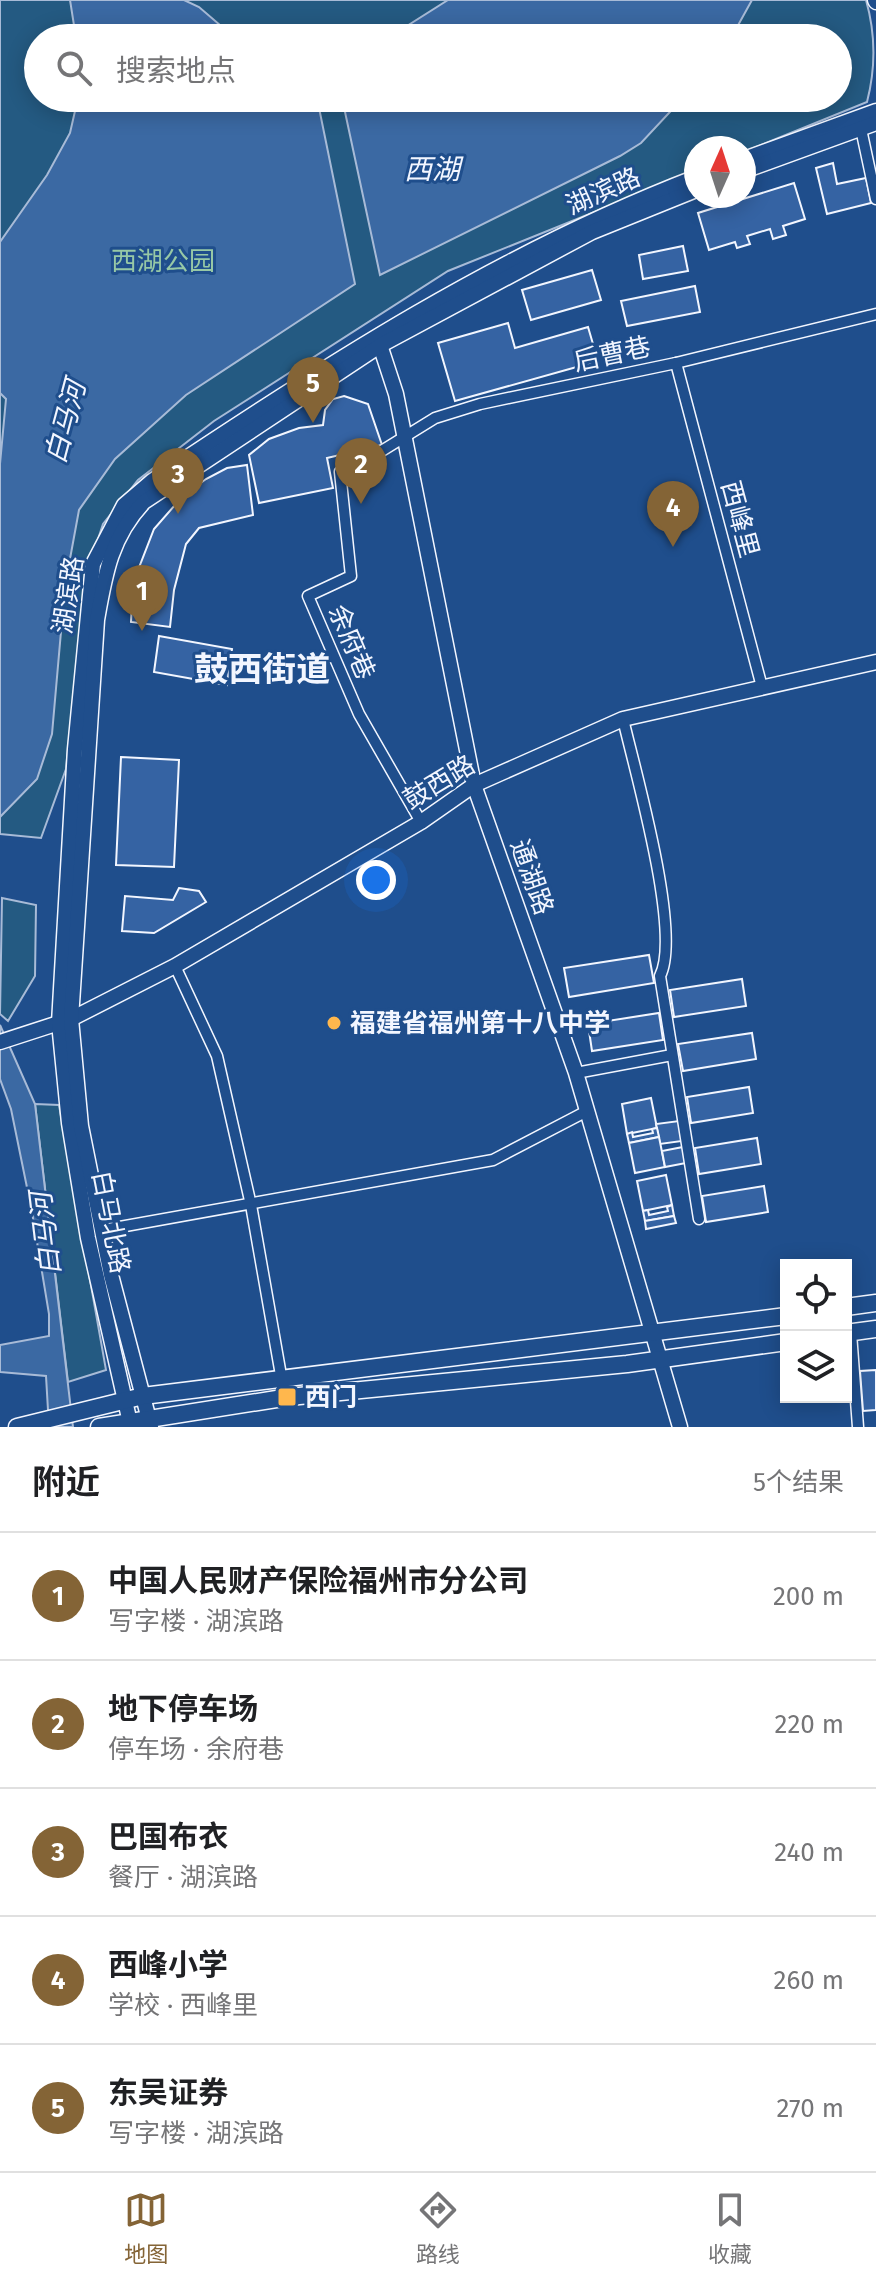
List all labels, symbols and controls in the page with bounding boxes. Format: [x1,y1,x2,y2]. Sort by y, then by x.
search box [24,24,852,112]
icon: search [52,46,96,90]
text: 搜索地点 [116,53,236,89]
north arrow [684,136,756,208]
water label: 西湖 [404,153,464,186]
street label: 湖滨路 [561,161,645,221]
park label: 西湖公园 [111,246,215,277]
street label: 后曹巷 [571,331,653,378]
pin: 5 [287,357,339,423]
water label: 白马河 [39,372,94,467]
pin: 2 [335,438,387,504]
pin: 3 [152,448,204,514]
street label: 西峰里 [714,477,765,561]
pin: 4 [647,481,699,547]
street label: 湖滨路 [47,554,90,636]
pin: 1 [116,565,168,631]
street label: 余府巷 [322,600,381,684]
district label: 鼓西街道 [194,649,330,690]
street label: 鼓西路 [398,749,481,816]
street label: 通湖路 [504,835,559,919]
your location [356,860,396,900]
place label: 福建省福州第十八中学 [350,1008,610,1039]
marker: 福建省福州第十八中学 [325,1014,343,1032]
street label: 白马北路 [85,1168,136,1276]
water label: 白马河 [23,1185,67,1278]
map controls [780,1259,852,1403]
button: locate [780,1259,852,1331]
button: layers [780,1331,852,1403]
place label: 西门 [305,1382,357,1413]
marker: 西门 [276,1386,298,1408]
text: 附近 [32,1462,100,1503]
text: 5个结果 [753,1467,844,1498]
text: 中国人民财产保险福州市分公司 [108,1563,528,1599]
text: 1 [52,1581,64,1612]
text: 200 m [773,1581,844,1612]
text: 写字楼 · 湖滨路 [108,1606,284,1637]
text: 地下停车场 [108,1691,258,1727]
text: 2 [51,1709,65,1740]
text: 220 m [775,1709,844,1740]
text: 停车场 · 余府巷 [108,1734,284,1765]
text: 巴国布衣 [108,1819,228,1855]
text: 3 [51,1837,65,1868]
text: 240 m [774,1837,844,1868]
text: 餐厅 · 湖滨路 [108,1862,258,1893]
text: 西峰小学 [108,1947,228,1983]
text: 4 [51,1965,65,1996]
text: 260 m [774,1965,844,1996]
text: 学校 · 西峰里 [108,1990,258,2021]
text: 东吴证券 [108,2075,228,2111]
text: 5 [51,2093,65,2124]
text: 270 m [776,2093,844,2124]
text: 写字楼 · 湖滨路 [108,2118,284,2149]
tab: 地图 [124,2188,168,2268]
tab: 路线 [416,2188,460,2268]
tab: 收藏 [708,2188,752,2268]

